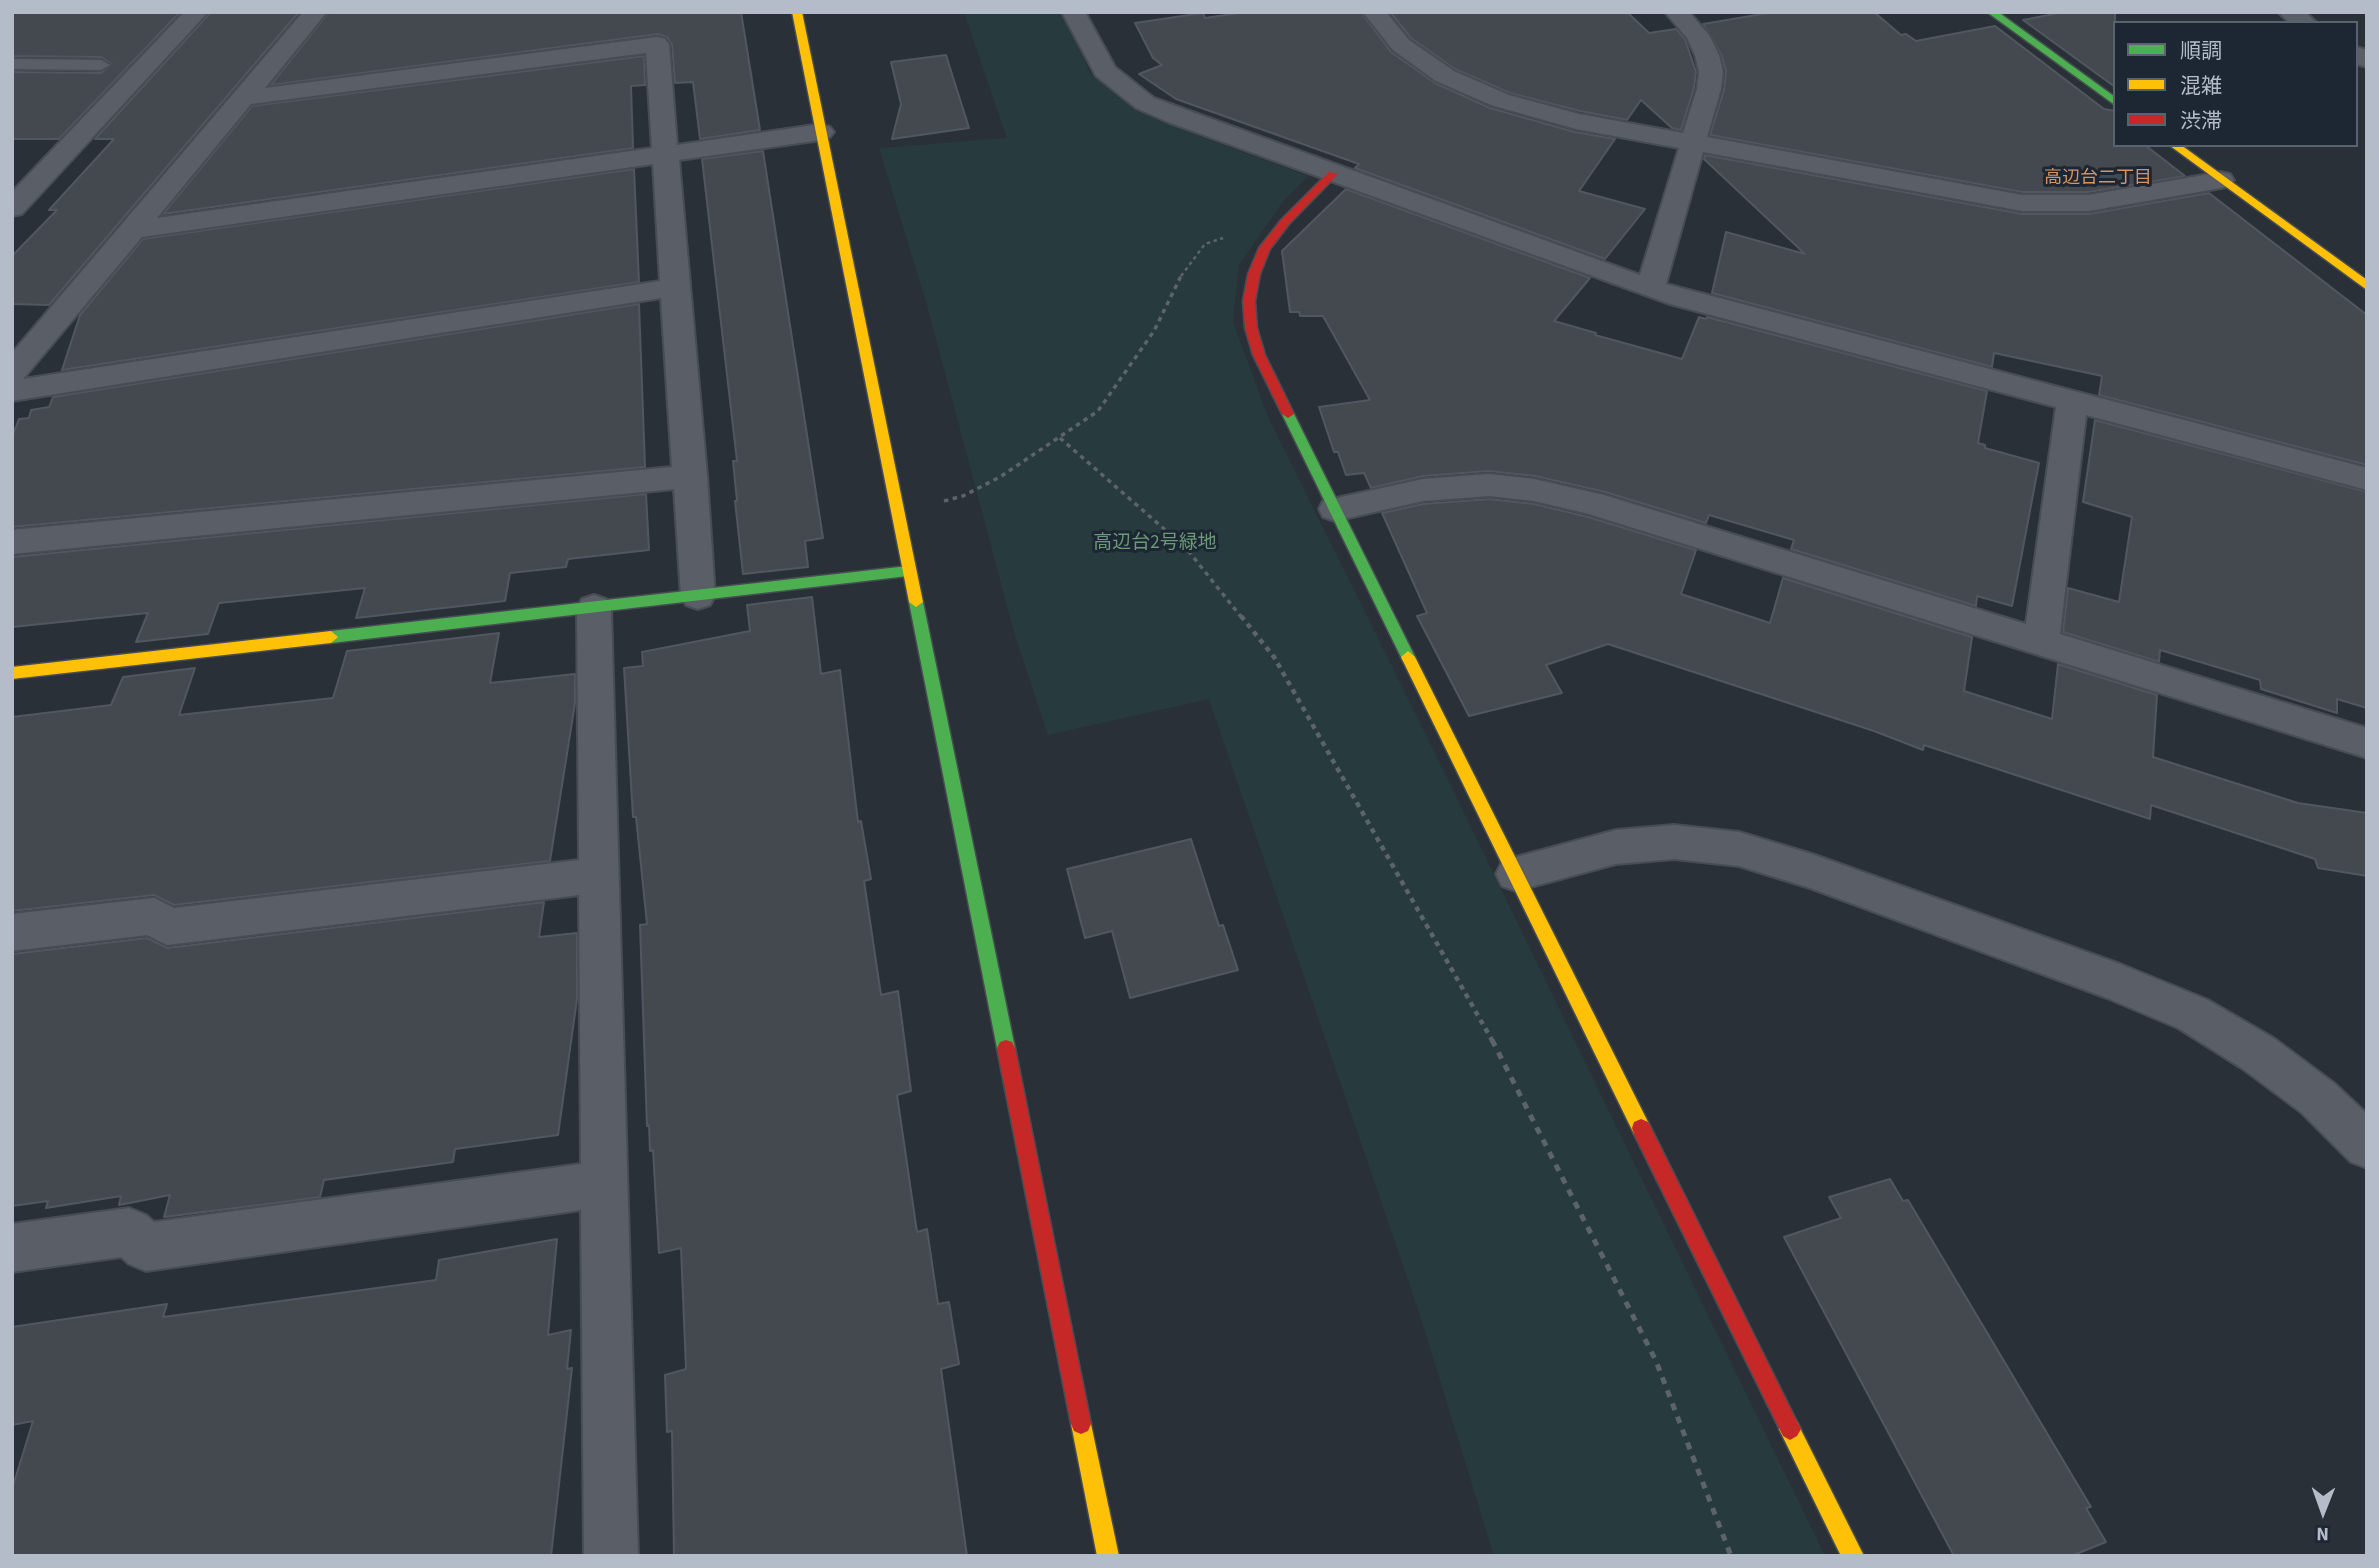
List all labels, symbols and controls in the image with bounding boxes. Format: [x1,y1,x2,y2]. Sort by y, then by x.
legend [2113,21,2358,147]
text: 順調 [2180,36,2222,66]
text: 混雑 [2180,71,2222,101]
text: 渋滞 [2180,106,2222,136]
district label: 高辺台二丁目 [2044,168,2152,190]
park label: 高辺台2号緑地 [1093,533,1217,555]
north arrow [2288,1477,2358,1547]
text: N [2316,1520,2329,1547]

